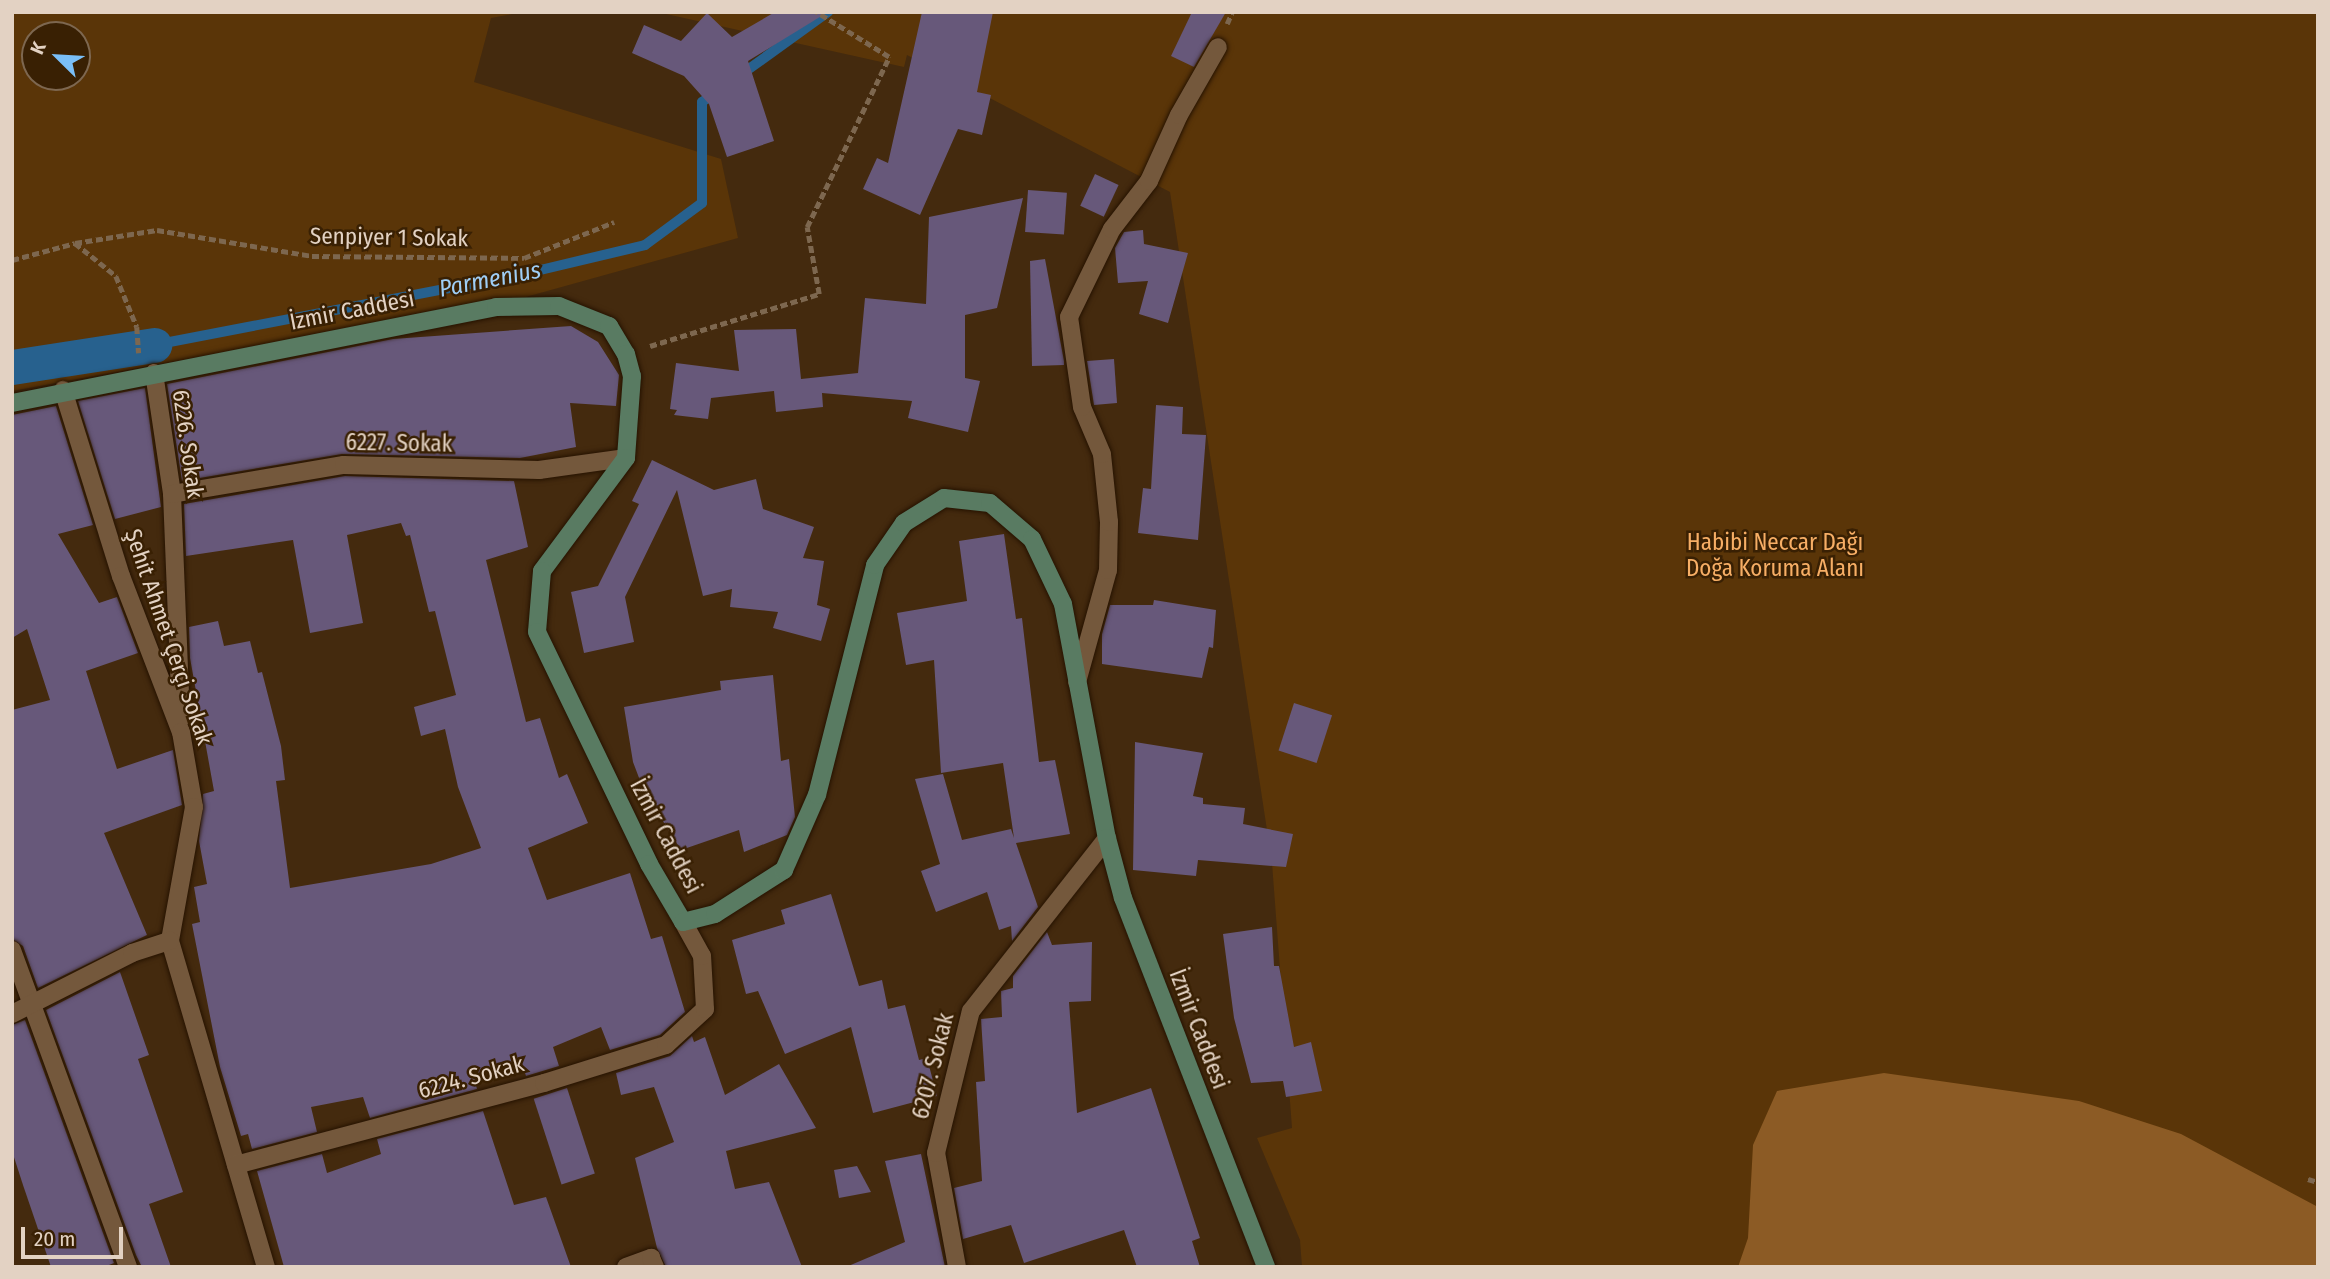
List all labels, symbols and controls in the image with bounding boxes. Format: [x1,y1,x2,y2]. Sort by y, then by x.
north arrow [21,21,91,91]
text: K [25,38,51,58]
street label: Senpiyer 1 Sokak [310,222,468,252]
water label: Parmenius [437,256,543,304]
street label: İzmir Caddesi [287,284,417,336]
street label: 6226. Sokak [167,388,209,500]
street label: 6227. Sokak [345,428,453,458]
street label: Şehit Ahmet Çerçi Sokak [119,525,219,749]
park label: Habibi Neccar Dağı Doğa Koruma Alanı [1686,528,1864,582]
street label: İzmir Caddesi [624,774,708,898]
street label: İzmir Caddesi [1163,965,1235,1093]
street label: 6207. Sokak [907,1010,959,1122]
street label: 6224. Sokak [415,1050,527,1104]
scale bar [24,1212,126,1256]
text: 20 m [34,1226,75,1252]

